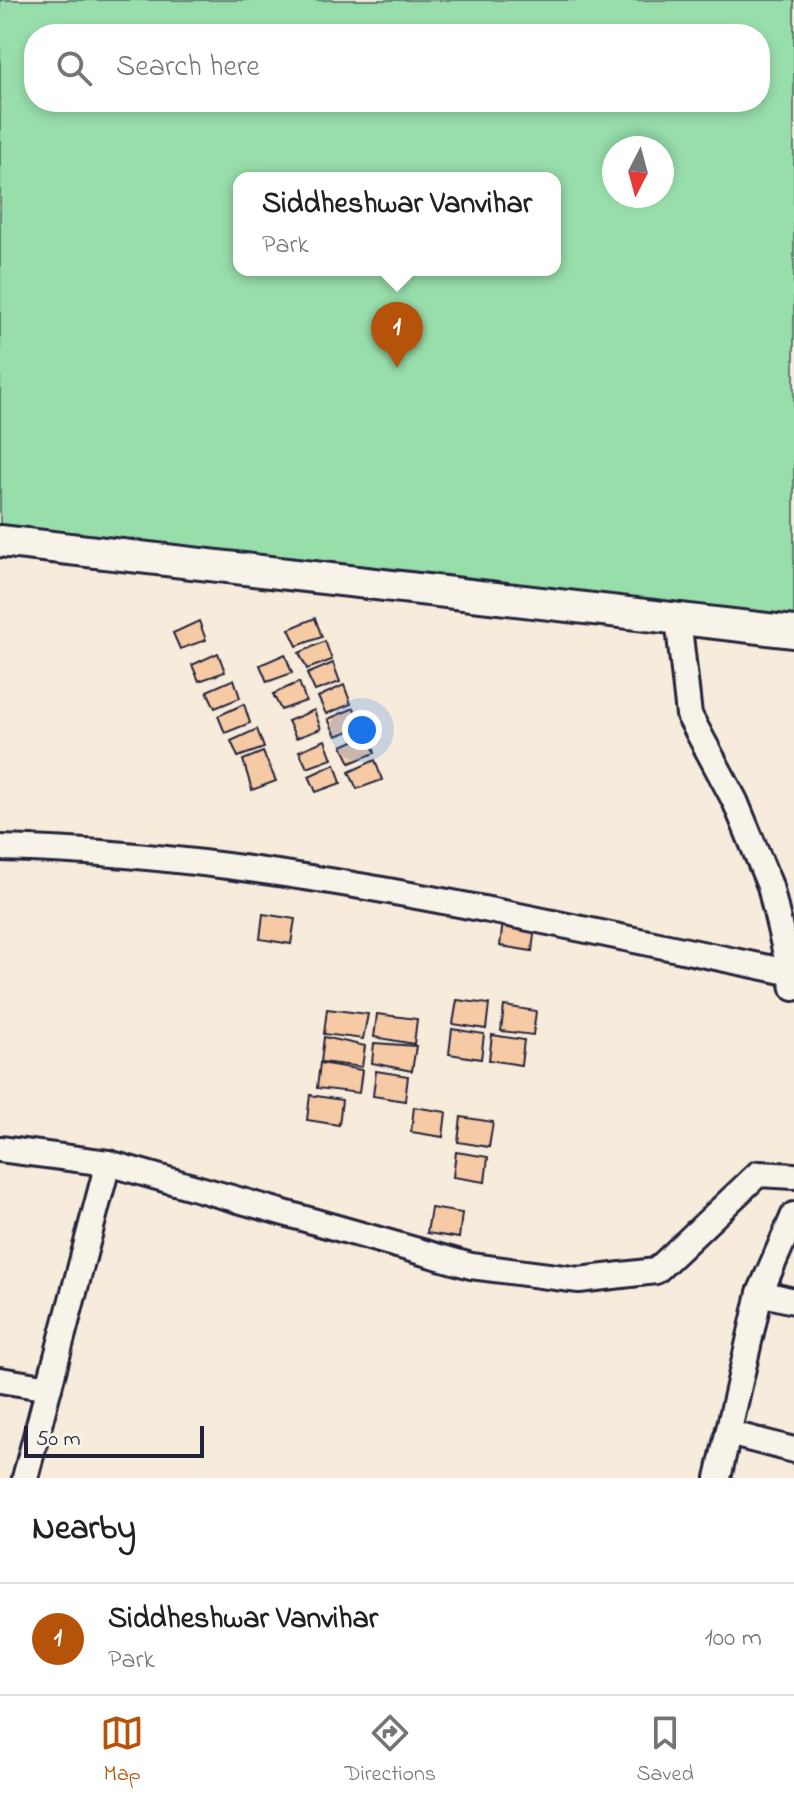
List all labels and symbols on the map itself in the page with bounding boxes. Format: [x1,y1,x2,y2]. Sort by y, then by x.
north arrow [602,136,674,208]
pin: 1 [371,302,423,368]
your location [342,710,382,750]
scale bar [24,1422,204,1458]

